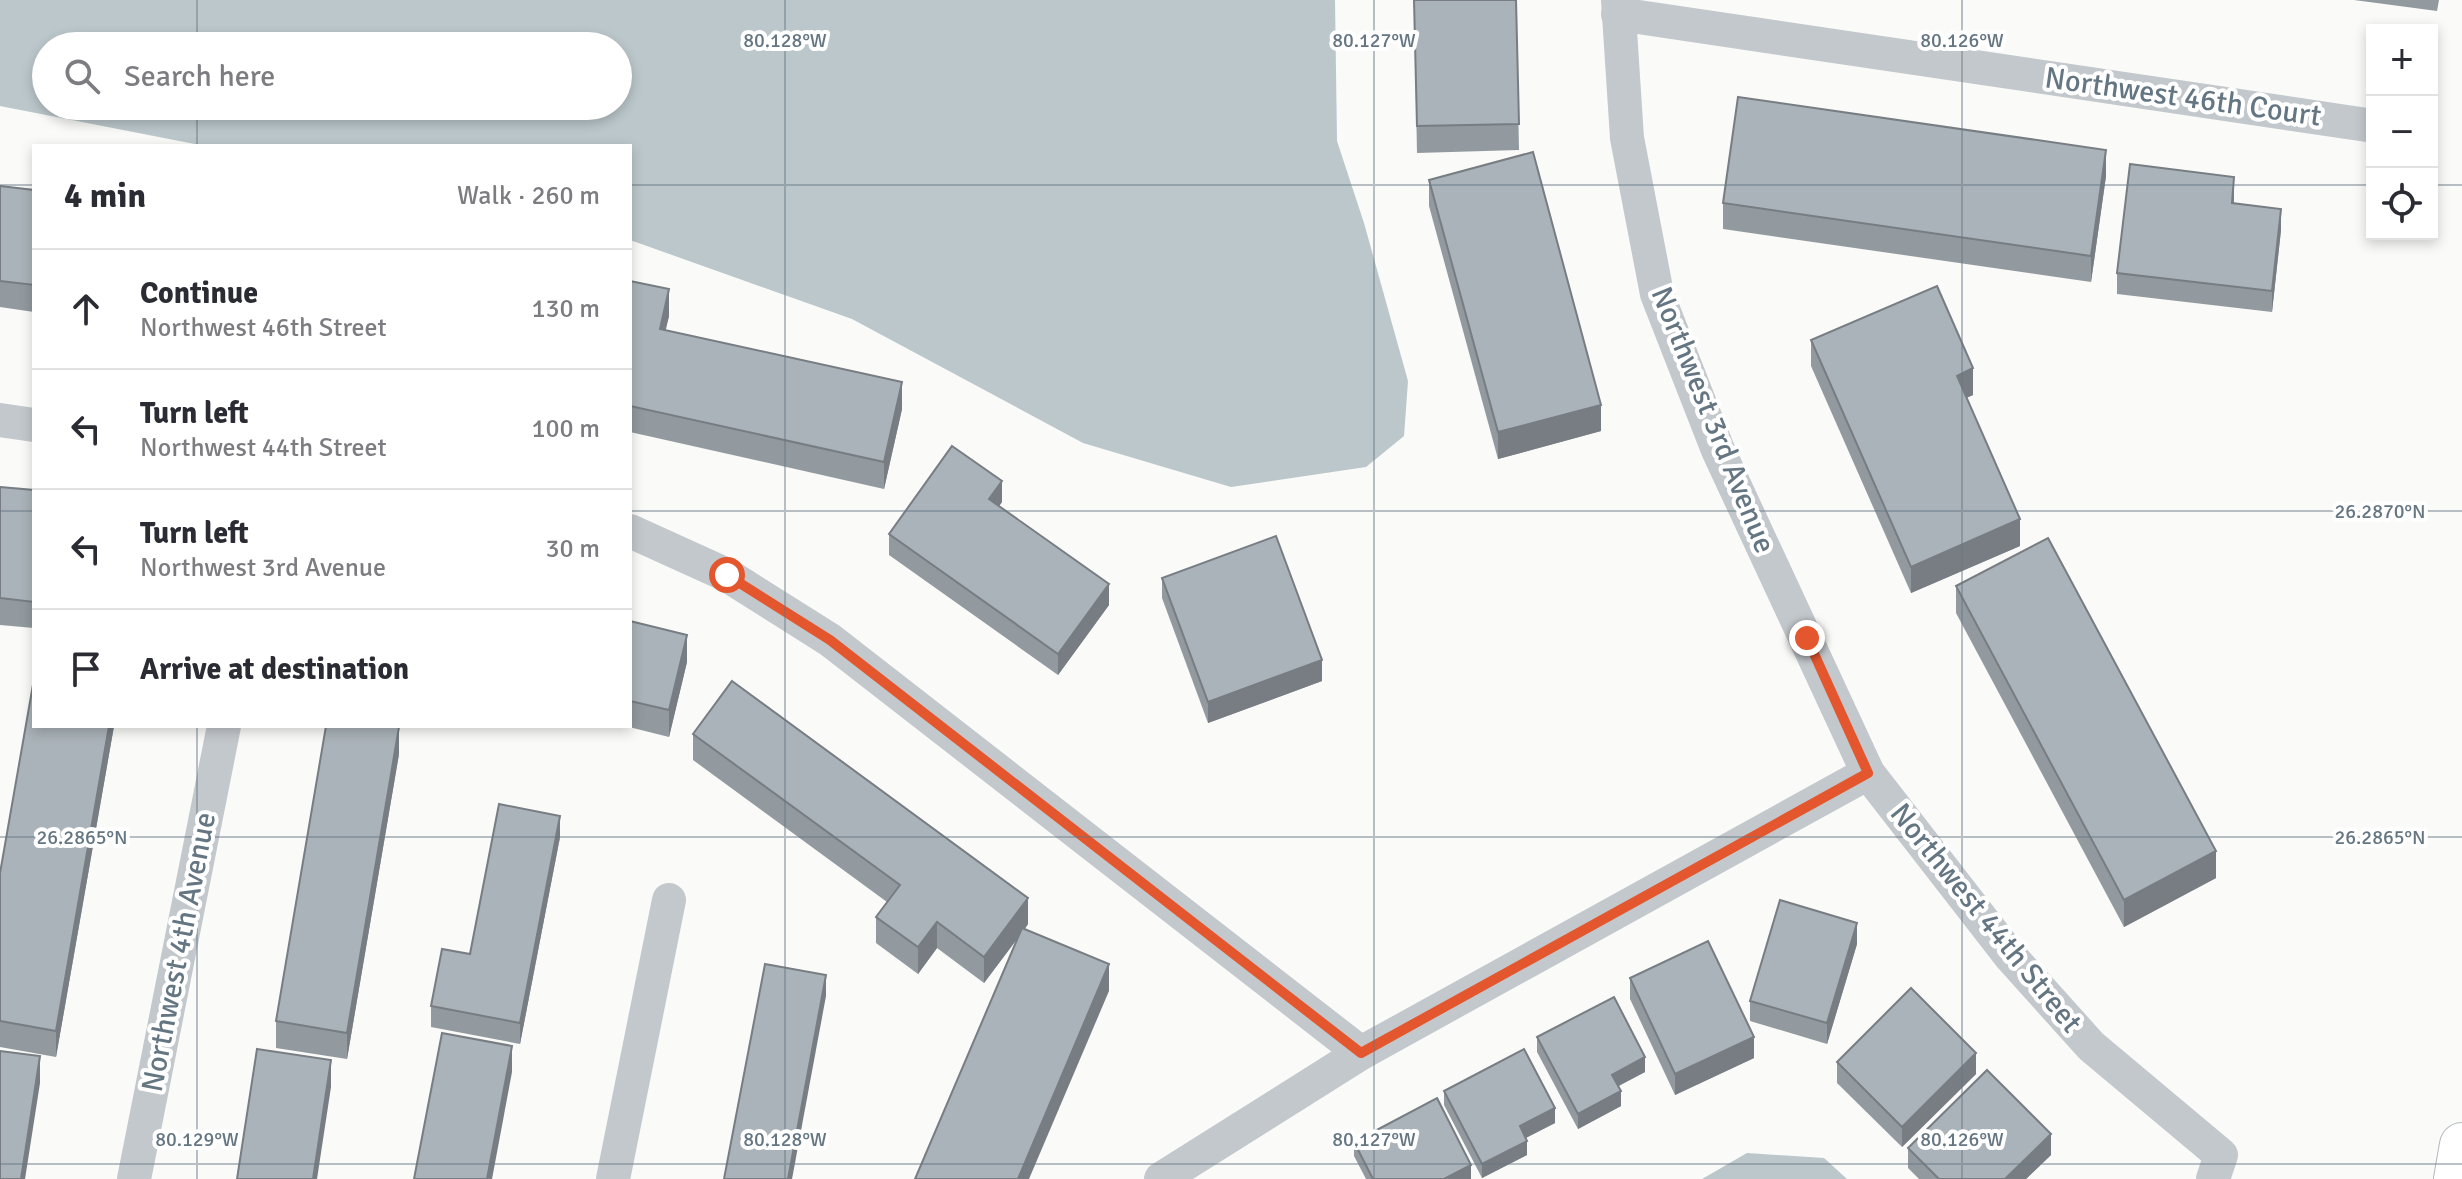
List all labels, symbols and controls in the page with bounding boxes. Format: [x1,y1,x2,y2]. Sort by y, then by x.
map controls [2366,24,2438,240]
button: + [2366,24,2438,96]
text: 80.128°W [743,28,827,53]
text: 80.127°W [1332,28,1416,53]
text: 80.126°W [1920,28,2004,53]
search box [32,32,632,120]
icon: search [60,54,104,98]
text: Search here [124,58,275,95]
street label: Northwest 46th Court [2043,59,2323,135]
button: − [2366,96,2438,168]
button: locate [2366,168,2438,240]
text: 4 min [64,175,146,217]
text: Walk · 260 m [457,180,600,212]
text: Continue [140,275,258,312]
street label: Northwest 3rd Avenue [1643,281,1783,559]
icon: ahead [64,287,108,331]
text: 130 m [531,293,600,325]
text: Northwest 46th Street [140,312,387,344]
text: Turn left [140,395,249,432]
icon: left [64,407,108,451]
text: 100 m [531,413,600,445]
text: Northwest 44th Street [140,432,387,464]
text: 26.2870°N [2334,499,2426,524]
text: Turn left [140,515,249,552]
icon: left [64,527,108,571]
text: 30 m [545,533,600,565]
text: Northwest 3rd Avenue [140,552,386,584]
route start [709,557,745,593]
route end [1789,620,1825,656]
icon: arrive [64,647,108,691]
text: Arrive at destination [140,651,409,688]
street label: Northwest 44th Street [1882,796,2090,1040]
street label: Northwest 4th Avenue [134,809,224,1095]
text: 26.2865°N [36,825,128,850]
text: 26.2865°N [2334,825,2426,850]
text: 80.129°W [155,1127,239,1152]
text: 80.128°W [743,1127,827,1152]
text: 80.127°W [1332,1127,1416,1152]
text: 80.126°W [1920,1127,2004,1152]

